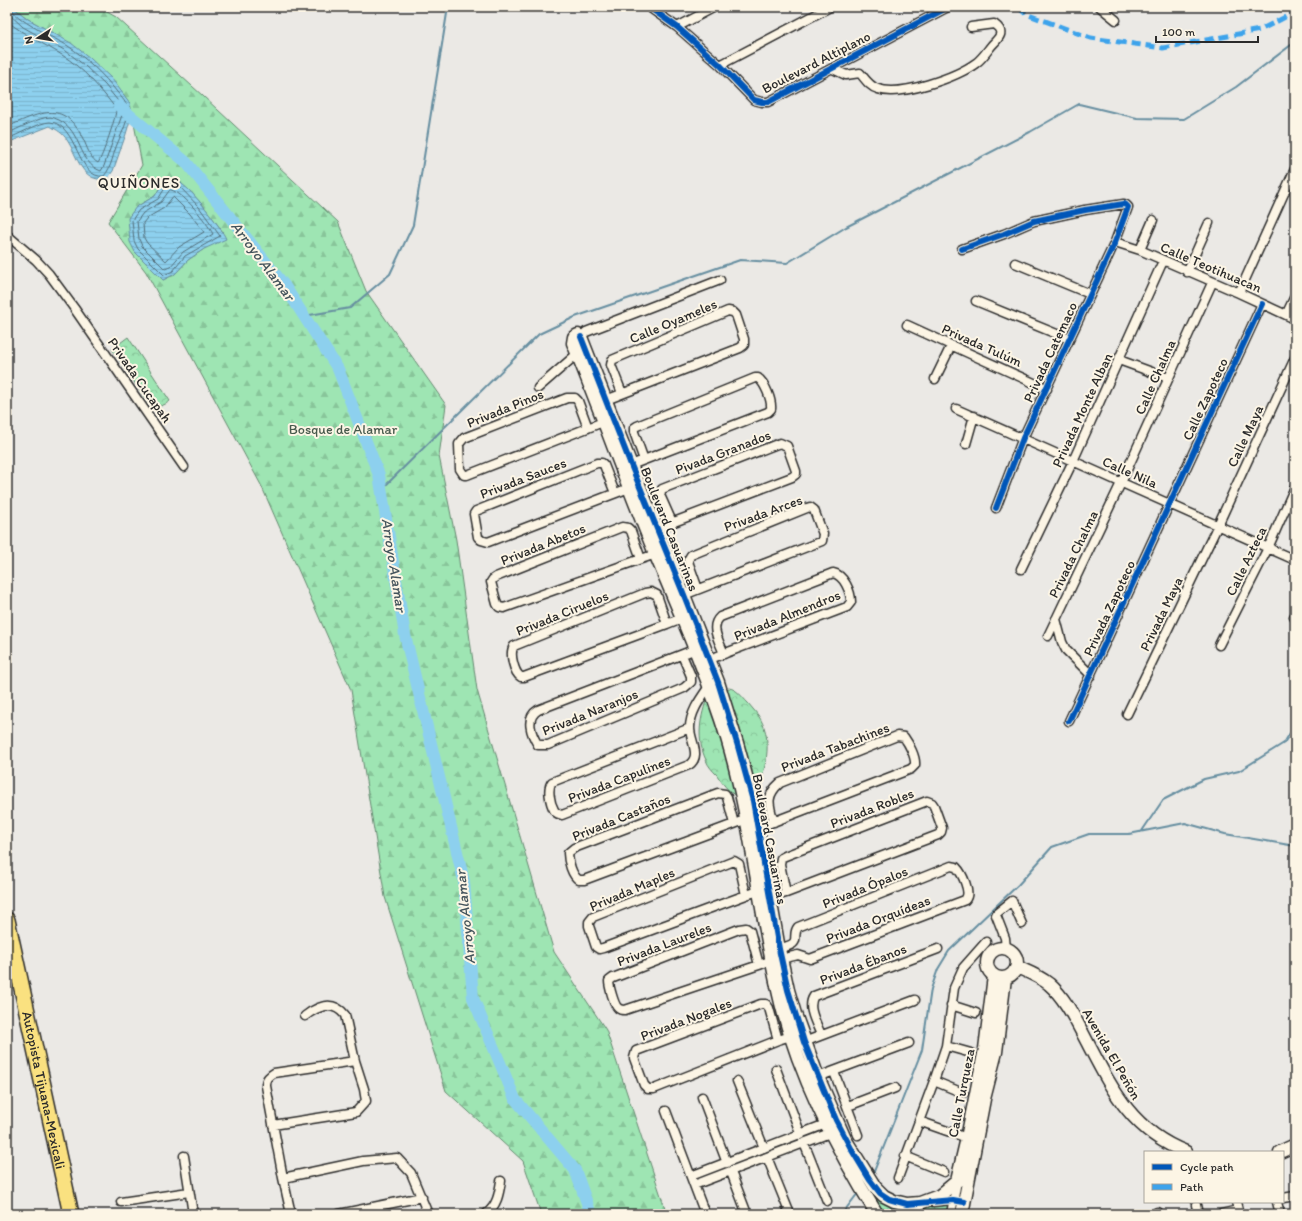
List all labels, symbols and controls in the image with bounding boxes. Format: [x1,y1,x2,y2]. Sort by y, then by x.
north arrow [18,18,58,58]
scale bar [1156,18,1258,44]
text: 100 m [1162,25,1195,39]
street label: Boulevard Altiplano [759,28,873,97]
text: N [22,35,36,45]
district label: QUIÑONES [98,174,180,192]
water label: Arroyo Alamar [227,218,300,306]
street label: Calle Teotihuacan [1158,238,1264,296]
street label: Calle Oyameles [627,295,720,348]
street label: Privada Catemaco [1020,299,1081,405]
street label: Privada Tulúm [939,320,1025,371]
street label: Privada Cucapah [104,334,176,427]
street label: Calle Chalma [1131,336,1180,417]
street label: Privada Monte Alban [1048,350,1117,470]
street label: Calle Zapoteco [1179,355,1232,443]
street label: Privada Pinos [464,385,546,432]
street label: Calle Maya [1224,402,1268,470]
park label: Bosque de Alamar [289,421,398,438]
street label: Pivada Granados [673,426,773,479]
street label: Calle Nila [1100,453,1161,492]
street label: Privada Sauces [478,454,569,503]
street label: Boulevard Casuarinas [637,465,702,594]
street label: Privada Arces [722,491,805,536]
street label: Privada Chalma [1045,508,1102,601]
water label: Arroyo Alamar [378,517,411,615]
street label: Privada Abetos [498,520,588,569]
street label: Calle Azteca [1222,523,1271,599]
street label: Privada Zapoteco [1080,557,1139,659]
street label: Privada Maya [1136,574,1187,654]
street label: Privada Almendros [731,586,843,645]
street label: Privada Ciruelos [513,587,611,640]
street label: Privada Naranjos [540,685,641,739]
street label: Privada Tabachines [779,719,892,776]
street label: Privada Capulines [566,752,673,807]
street label: Boulevard Casuarinas [749,772,790,906]
street label: Privada Robles [828,785,916,832]
street label: Privada Castaños [570,790,673,845]
street label: Privada Ópalos [820,863,910,912]
street label: Privada Maples [587,864,677,915]
water label: Arroyo Alamar [451,867,479,965]
street label: Privada Orquídeas [824,892,933,947]
street label: Privada Laureles [615,919,714,970]
street label: Privada Ébanos [817,940,909,989]
street label: Privada Nogales [638,994,734,1045]
street label: Avenida El Peñón [1079,1006,1145,1103]
street label: Autopista Tijuana-Mexicali [18,1010,69,1171]
street label: Calle Turqueza [945,1046,979,1139]
legend [1144,1151,1284,1203]
text: Cycle path [1180,1160,1234,1174]
text: Path [1180,1180,1203,1194]

